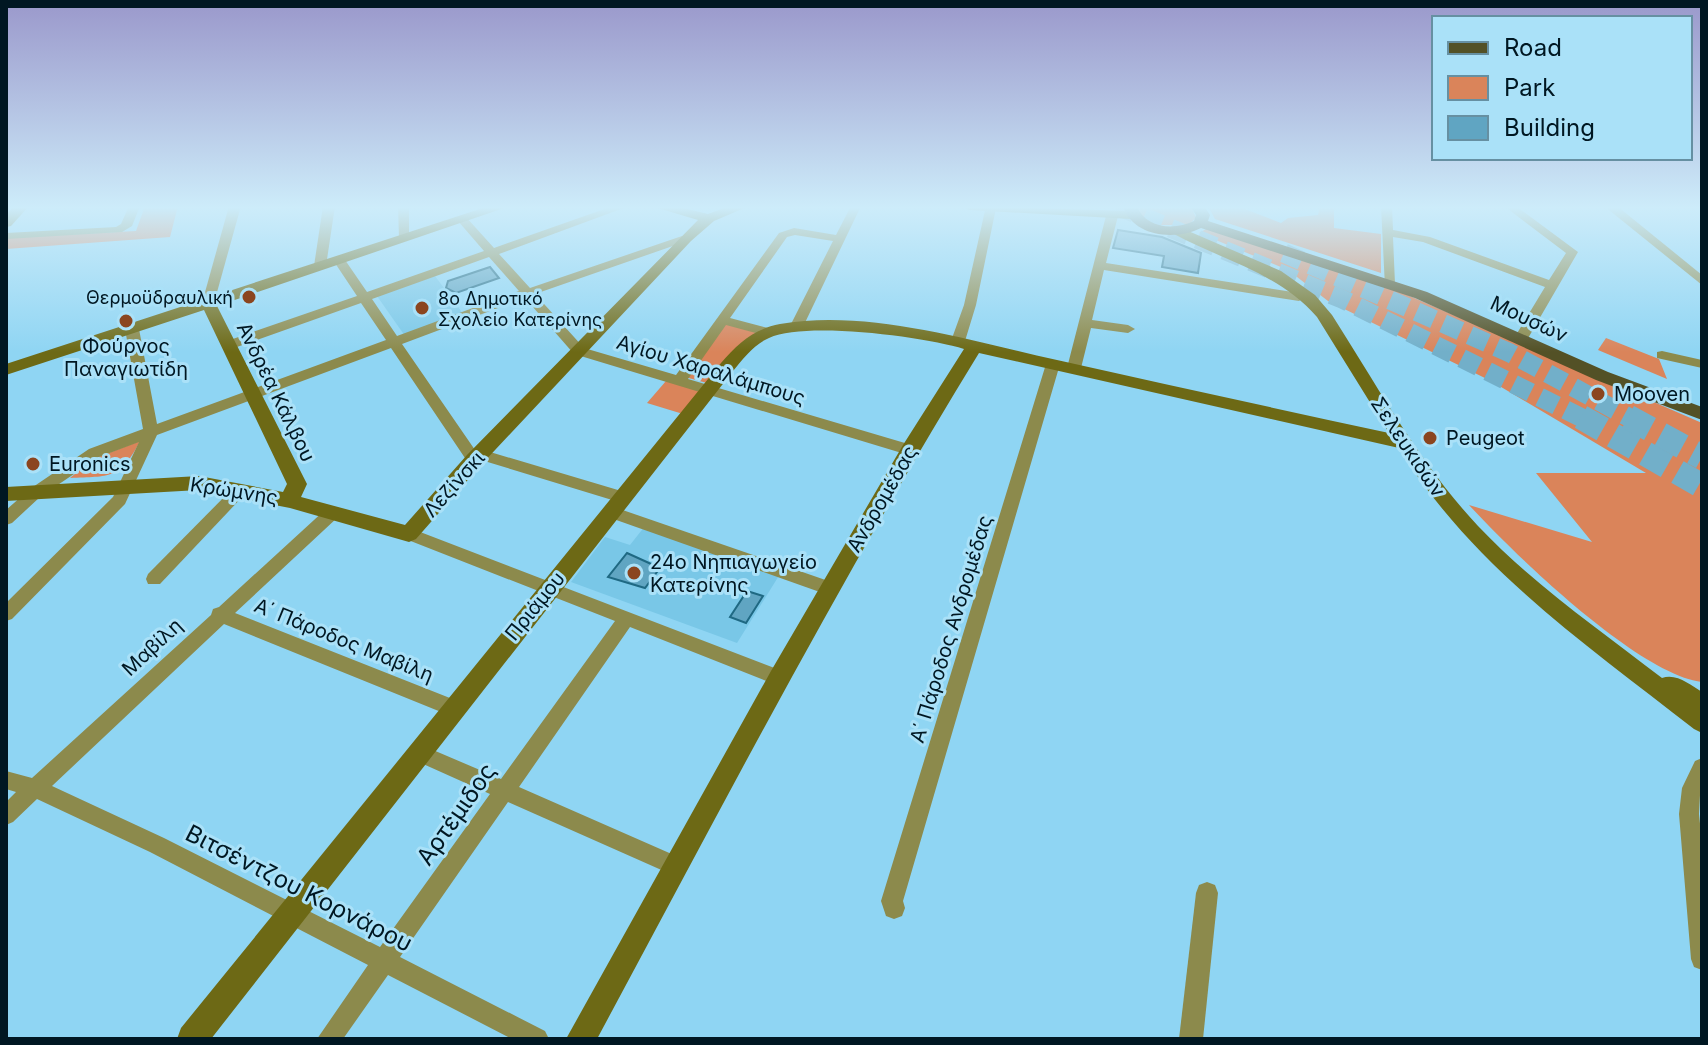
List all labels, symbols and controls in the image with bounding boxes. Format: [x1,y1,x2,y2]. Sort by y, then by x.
legend [1432,16,1692,160]
text: Road [1504,33,1562,62]
text: Park [1504,73,1555,102]
text: Building [1504,113,1595,142]
place label: Θερμοϋδραυλική [86,287,233,308]
marker: Θερμοϋδραυλική [240,288,258,306]
place label: 8ο Δημοτικό Σχολείο Κατερίνης [438,288,602,330]
street label: Μουσών [1487,291,1572,347]
marker: 8ο Δημοτικό Σχολείο Κατερίνης [413,299,431,317]
marker: Φούρνος Παναγιωτίδη [117,312,135,330]
street label: Ανδρέα Κάλβου [232,318,320,466]
street label: Αγίου Χαραλάμπους [614,330,808,410]
place label: Φούρνος Παναγιωτίδη [64,334,188,381]
place label: Mooven [1614,382,1690,406]
marker: Mooven [1589,385,1607,403]
street label: Σελευκιδών [1366,392,1450,502]
place label: Peugeot [1446,426,1525,450]
marker: Peugeot [1421,429,1439,447]
street label: Ανδρομέδας [842,442,922,556]
street label: Λεζίνσκι [418,446,490,522]
place label: Euronics [49,452,131,476]
marker: Euronics [24,455,42,473]
street label: Κρώμνης [188,472,280,510]
street label: Α΄ Πάροδος Ανδρομέδας [905,512,997,746]
place label: 24ο Νηπιαγωγείο Κατερίνης [650,550,817,597]
marker: 24ο Νηπιαγωγείο Κατερίνης [625,564,643,582]
street label: Πριάμου [500,567,570,645]
street label: Α΄ Πάροδος Μαβίλη [251,593,437,687]
street label: Μαβίλη [117,613,187,681]
street label: Αρτέμιδος [410,757,502,871]
street label: Βιτσέντζου Κορνάρου [181,818,417,958]

